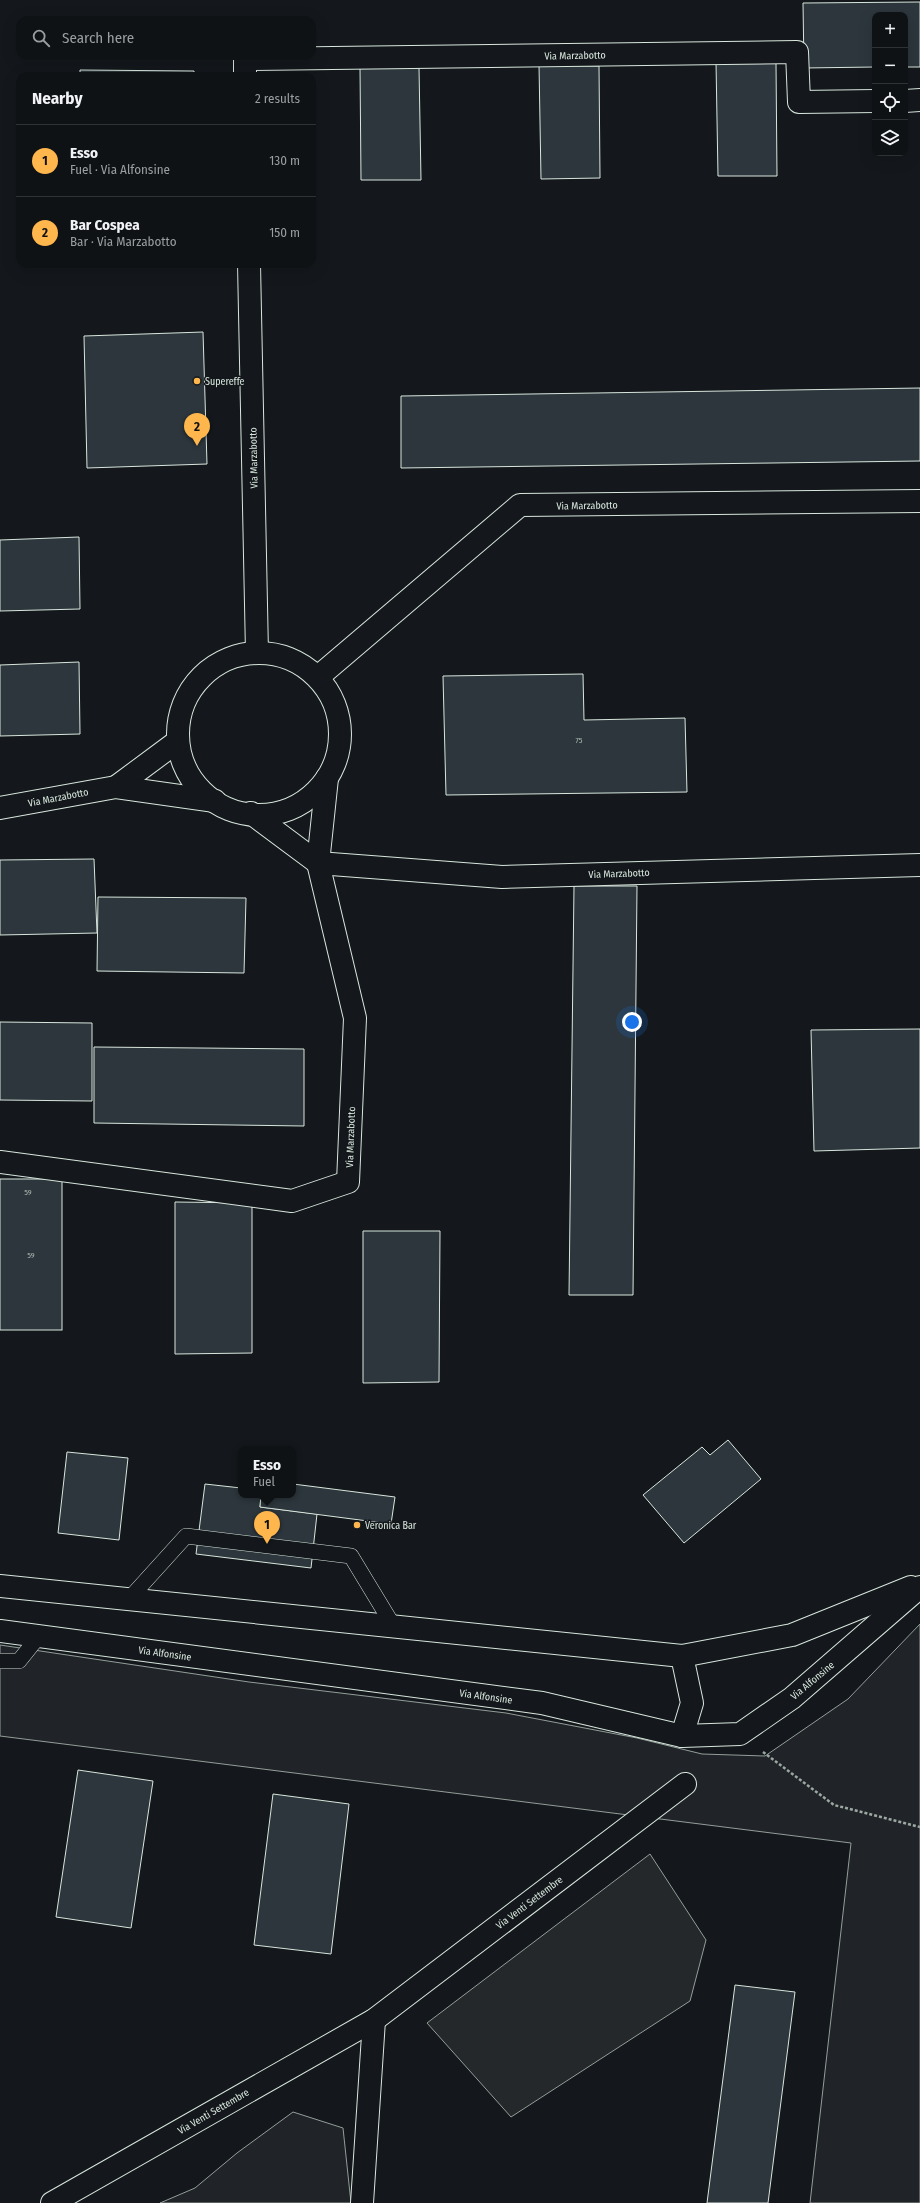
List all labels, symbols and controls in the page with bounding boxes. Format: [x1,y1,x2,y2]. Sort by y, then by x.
map controls [872,12,908,156]
button: + [872,12,908,48]
search box [16,16,316,60]
icon: search [30,27,52,49]
text: Search here [62,29,134,47]
button: − [872,48,908,84]
street label: Via Marzabotto [544,49,606,63]
button: locate [872,84,908,120]
text: Nearby [32,88,83,109]
text: 2 results [255,91,300,106]
button: layers [872,120,908,156]
text: Esso [70,144,98,162]
text: 1 [42,153,48,168]
text: 130 m [269,153,300,168]
text: Fuel · Via Alfonsine [70,162,170,177]
text: Bar Cospea [70,216,140,234]
text: 2 [42,225,48,240]
text: 150 m [269,225,300,240]
text: Bar · Via Marzabotto [70,234,176,249]
marker: Supereffe [192,376,202,386]
place label: Supereffe [205,376,245,388]
pin: 2 [184,413,210,446]
street label: Via Marzabotto [247,427,261,489]
street label: Via Marzabotto [556,499,618,513]
house number: 75 [576,736,583,745]
street label: Via Marzabotto [27,786,89,810]
street label: Via Marzabotto [588,867,650,881]
your location [622,1012,642,1032]
street label: Via Marzabotto [344,1106,358,1168]
house number: 59 [24,1188,32,1197]
house number: 59 [27,1251,35,1260]
popup [238,1446,296,1498]
text: Esso [253,1456,281,1474]
text: Fuel [253,1474,275,1489]
pin: 1 [254,1511,280,1544]
marker: Veronica Bar [352,1520,362,1530]
place label: Veronica Bar [365,1520,417,1532]
street label: Via Alfonsine [138,1644,192,1664]
street label: Via Alfonsine [788,1659,837,1702]
street label: Via Alfonsine [459,1687,513,1707]
street label: Via Venti Settembre [494,1874,565,1932]
street label: Via Venti Settembre [176,2087,251,2137]

